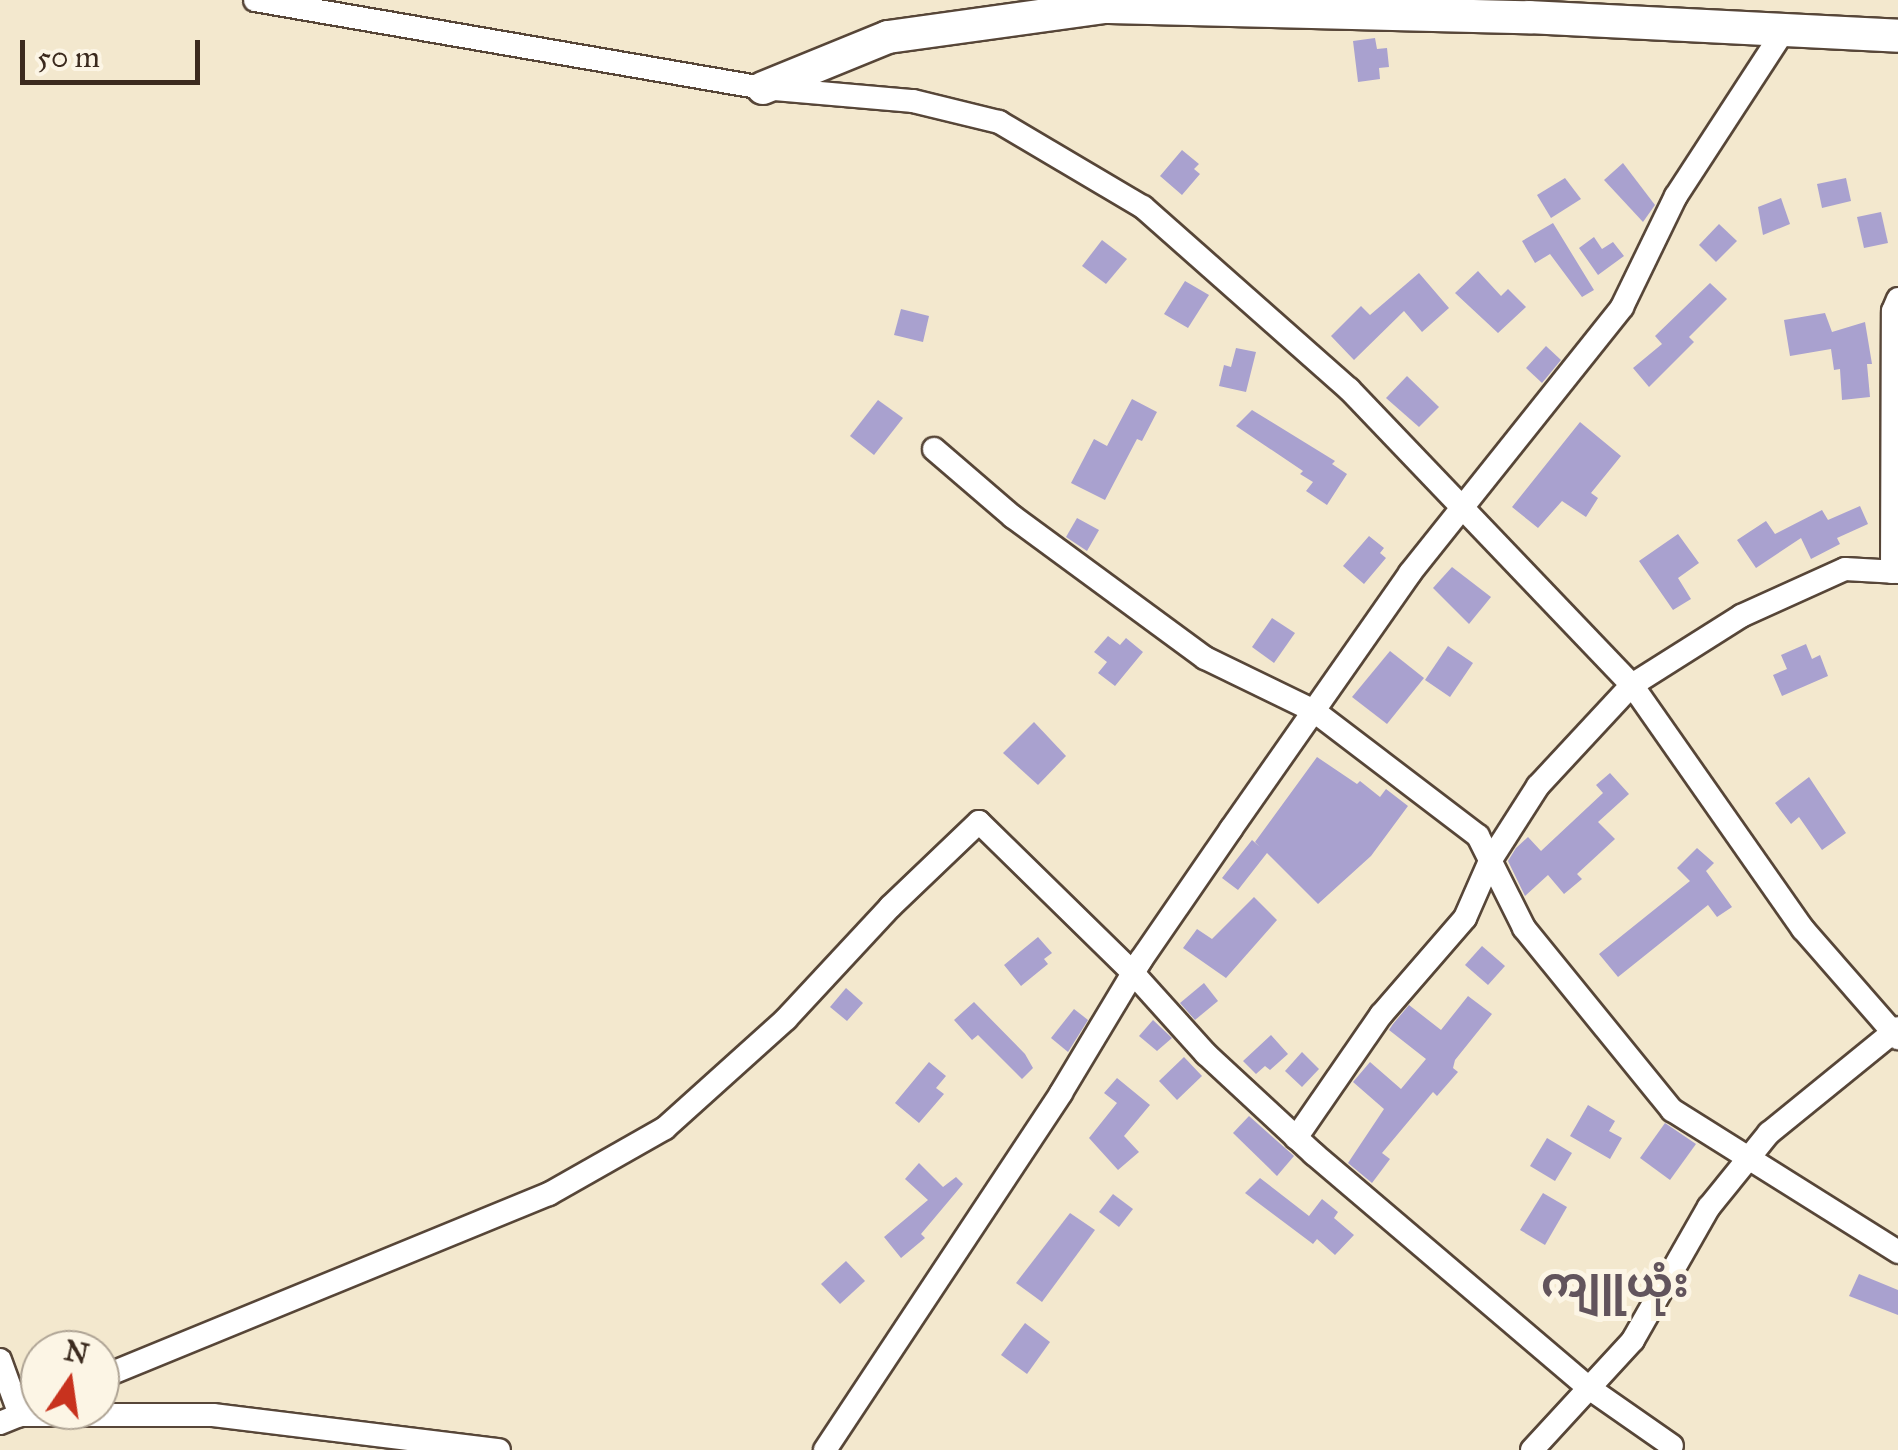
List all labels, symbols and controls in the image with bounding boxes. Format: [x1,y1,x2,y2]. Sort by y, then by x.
scale bar [25,20,205,82]
text: 50 m [37,39,100,75]
district label: ကျူယုံး [1541,1258,1689,1308]
north arrow [20,1330,120,1430]
text: N [61,1333,92,1372]

